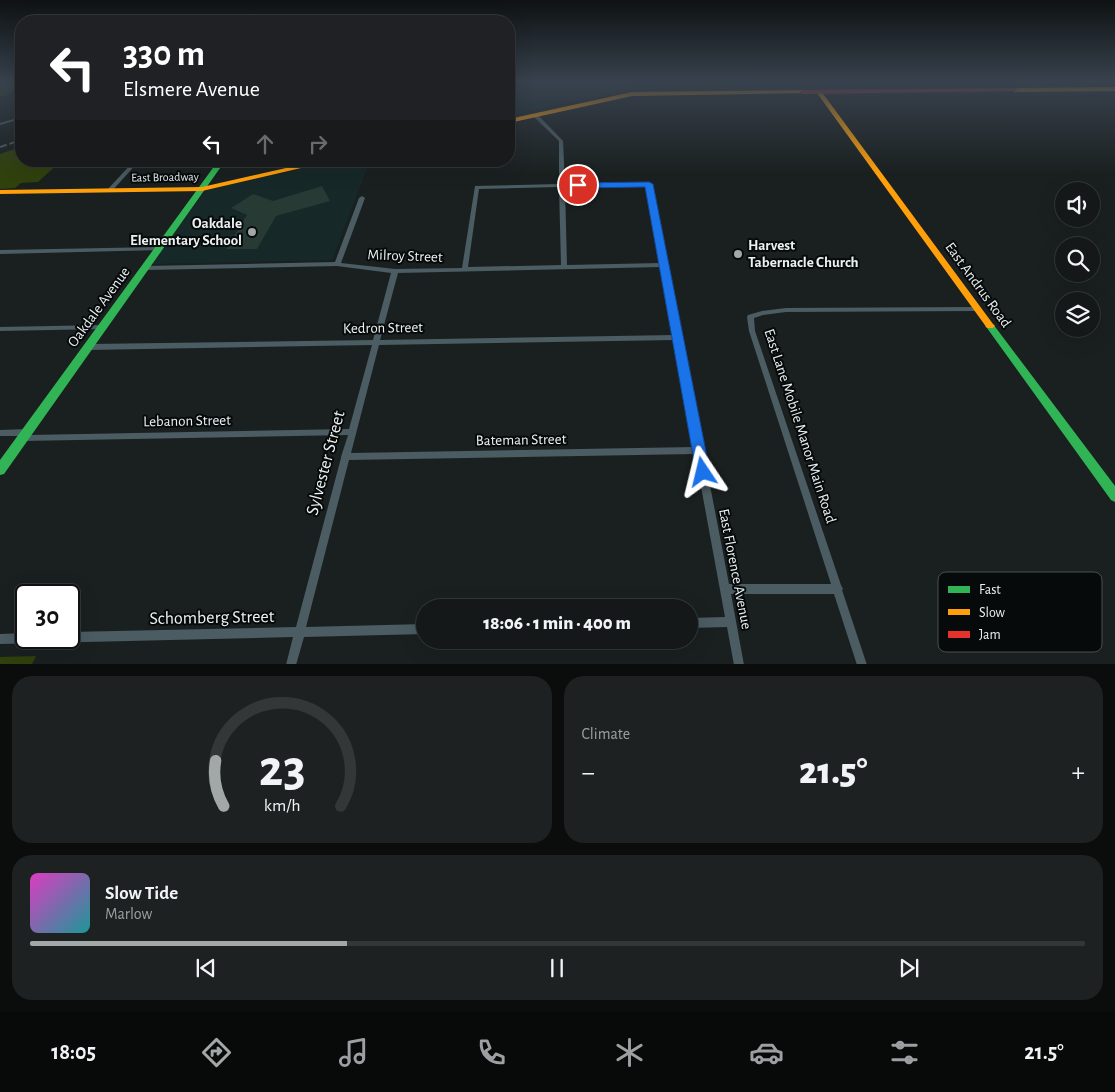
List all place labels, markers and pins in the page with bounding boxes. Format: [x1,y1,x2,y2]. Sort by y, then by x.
pin [557,164,599,206]
place label: Oakdale Elementary School [130,216,242,248]
marker: Oakdale Elementary School [246,226,258,238]
place label: Harvest Tabernacle Church [748,238,859,270]
marker: Harvest Tabernacle Church [732,248,744,260]

